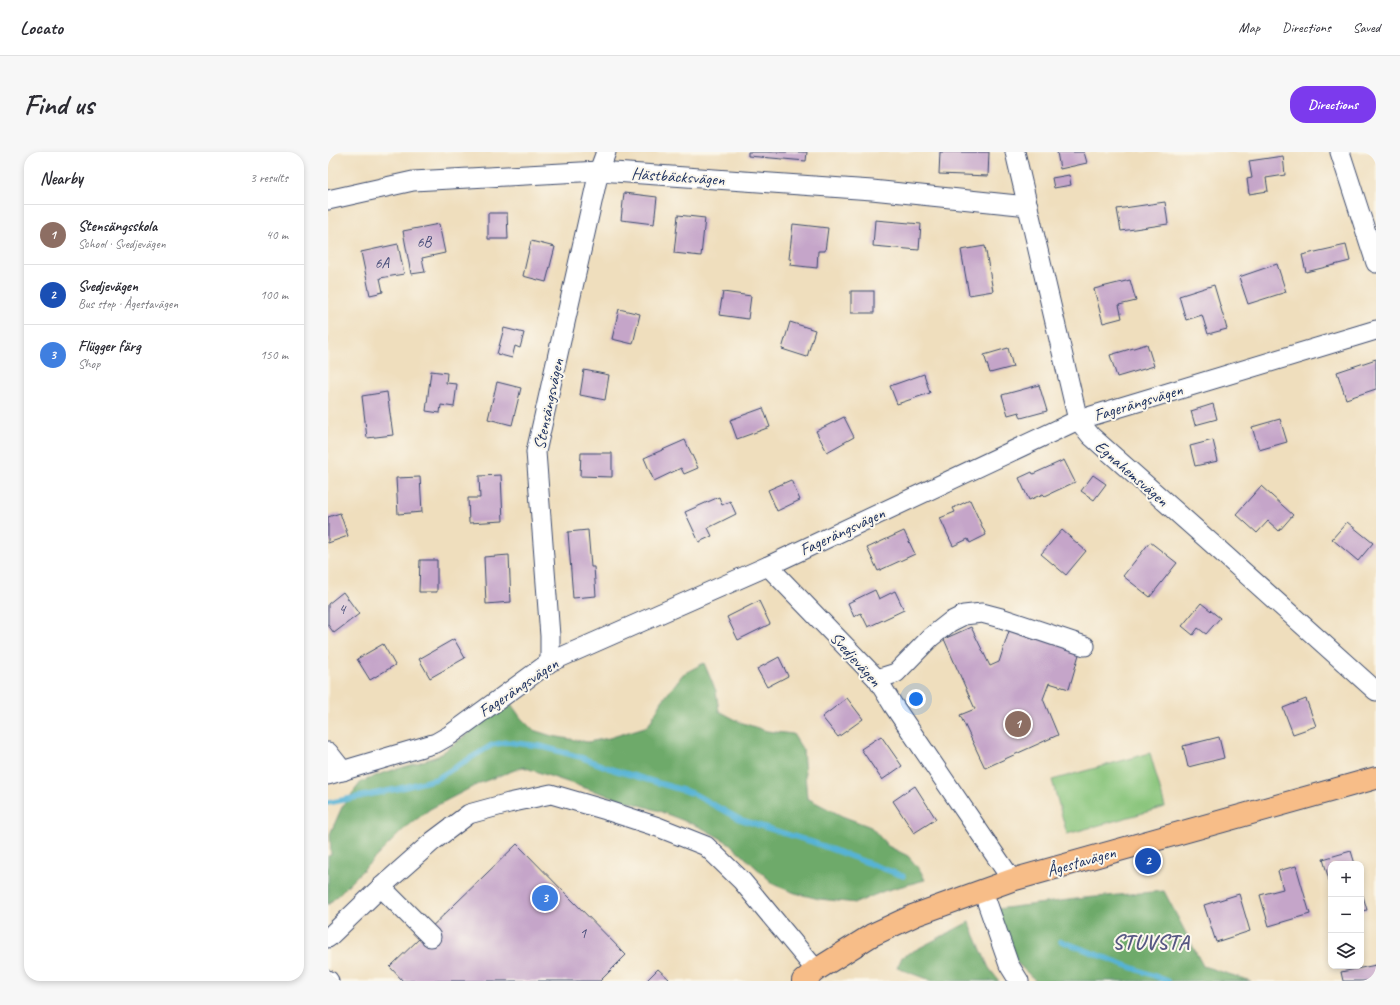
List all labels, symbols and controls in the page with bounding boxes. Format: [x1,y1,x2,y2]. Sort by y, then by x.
text: Locato [20,16,63,40]
text: Map [1239,19,1260,36]
text: Directions [1282,19,1331,36]
text: Saved [1353,19,1380,36]
button: Directions [1290,86,1376,123]
text: Find us [24,87,94,122]
street label: Hästbäcksvägen [631,163,726,190]
text: Nearby [40,168,83,189]
text: 3 results [250,170,288,186]
text: Stensängsskola [78,217,157,236]
text: 1 [50,227,56,243]
text: 40 m [266,227,288,243]
house number: 6B [417,233,432,252]
text: School · Svedjevägen [78,236,166,252]
house number: 6A [375,254,391,273]
text: Svedjevägen [78,277,138,296]
text: 2 [50,287,56,303]
text: 100 m [260,287,288,303]
text: Bus stop · Ågestavägen [78,296,178,312]
text: Flügger färg [78,337,140,356]
text: 3 [50,347,56,363]
text: 150 m [260,347,288,363]
text: Shop [78,356,100,372]
street label: Stensängsvägen [529,356,568,451]
street label: Fagerängsvägen [1091,379,1185,426]
street label: Egnahemsvägen [1090,436,1173,511]
street label: Fagerängsvägen [796,502,888,560]
house number: 4 [339,600,347,619]
street label: Svedjevägen [826,628,886,691]
street label: Fagerängsvägen [474,653,562,722]
your location [906,689,926,709]
pin: 1 [1005,709,1031,739]
street label: Ågestavägen [1044,842,1118,881]
pin: 2 [1135,846,1161,876]
map controls [1328,861,1364,969]
button: + [1328,861,1364,897]
pin: 3 [532,883,558,913]
button: − [1328,897,1364,933]
house number: 1 [580,924,588,943]
district label: STUVSTA [1112,929,1190,955]
button: layers [1328,933,1364,969]

